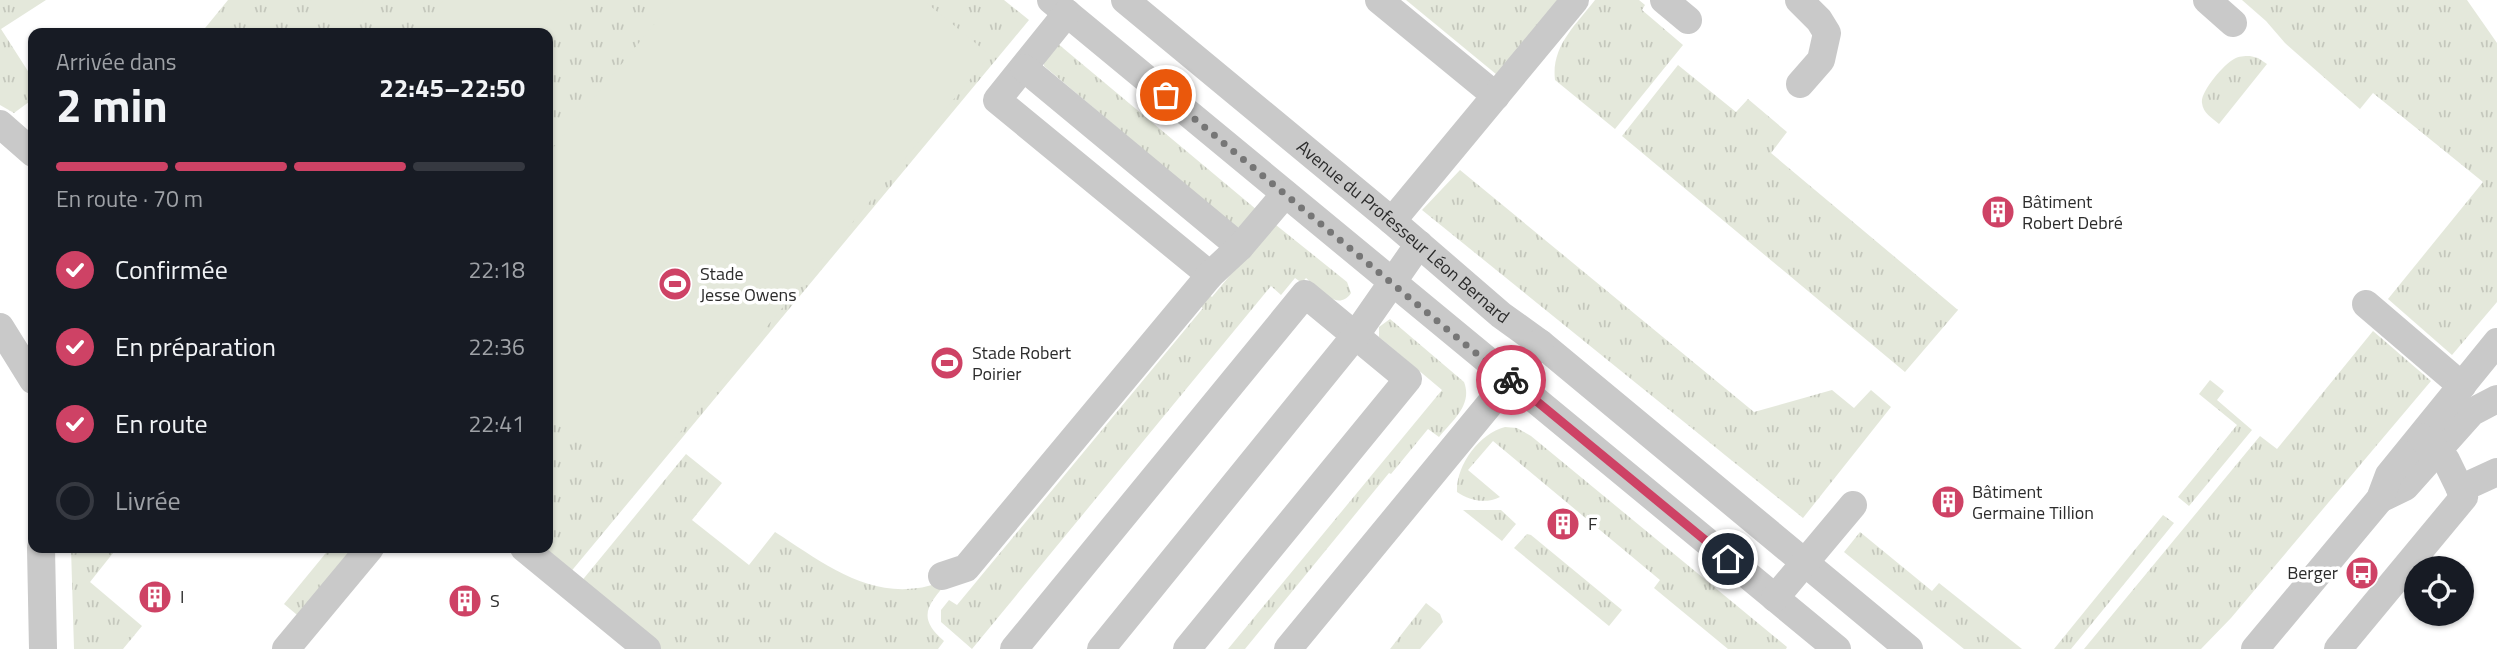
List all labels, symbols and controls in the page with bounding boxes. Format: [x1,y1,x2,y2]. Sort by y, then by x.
text: Arrivée dans [56,44,177,79]
pin [1136,65,1196,125]
text: 22:45–22:50 [379,68,525,107]
text: 2 min [56,70,168,140]
icon: bag [1147,76,1185,114]
street label: Avenue du Professeur Léon Bernard [1291,133,1515,330]
text: En route · 70 m [56,181,203,216]
place label: Bâtiment Robert Debré [2022,188,2123,236]
building icon: Bâtiment Robert Debré [1979,193,2017,231]
text: Confirmée [115,250,228,289]
icon: check [56,251,94,289]
text: 22:18 [468,252,525,287]
place label: Stade Jesse Owens [700,260,797,308]
sports icon: Stade Jesse Owens [656,265,694,303]
text: En préparation [115,327,276,366]
icon: check [56,328,94,366]
text: 22:36 [468,329,525,364]
place label: Stade Robert Poirier [972,339,1072,387]
sports icon: Stade Robert Poirier [928,344,966,382]
courier [1476,345,1546,415]
icon: bike [1492,361,1530,399]
text: En route [115,404,208,443]
icon: check [56,405,94,443]
text: 22:41 [468,406,525,441]
place label: Bâtiment Germaine Tillion [1972,478,2094,526]
text: Livrée [115,481,181,520]
building icon: Bâtiment Germaine Tillion [1929,483,1967,521]
building icon: F [1544,505,1582,543]
place label: F [1588,510,1597,537]
pin [1698,529,1758,589]
icon: home [1709,540,1747,578]
bus stop icon: Berger [2343,554,2381,592]
map controls [2404,556,2474,626]
button: locate [2404,556,2474,626]
place label: Berger [2287,559,2338,586]
building icon: I [136,578,174,616]
building icon: S [446,582,484,620]
place label: I [180,583,184,610]
place label: S [490,587,500,614]

